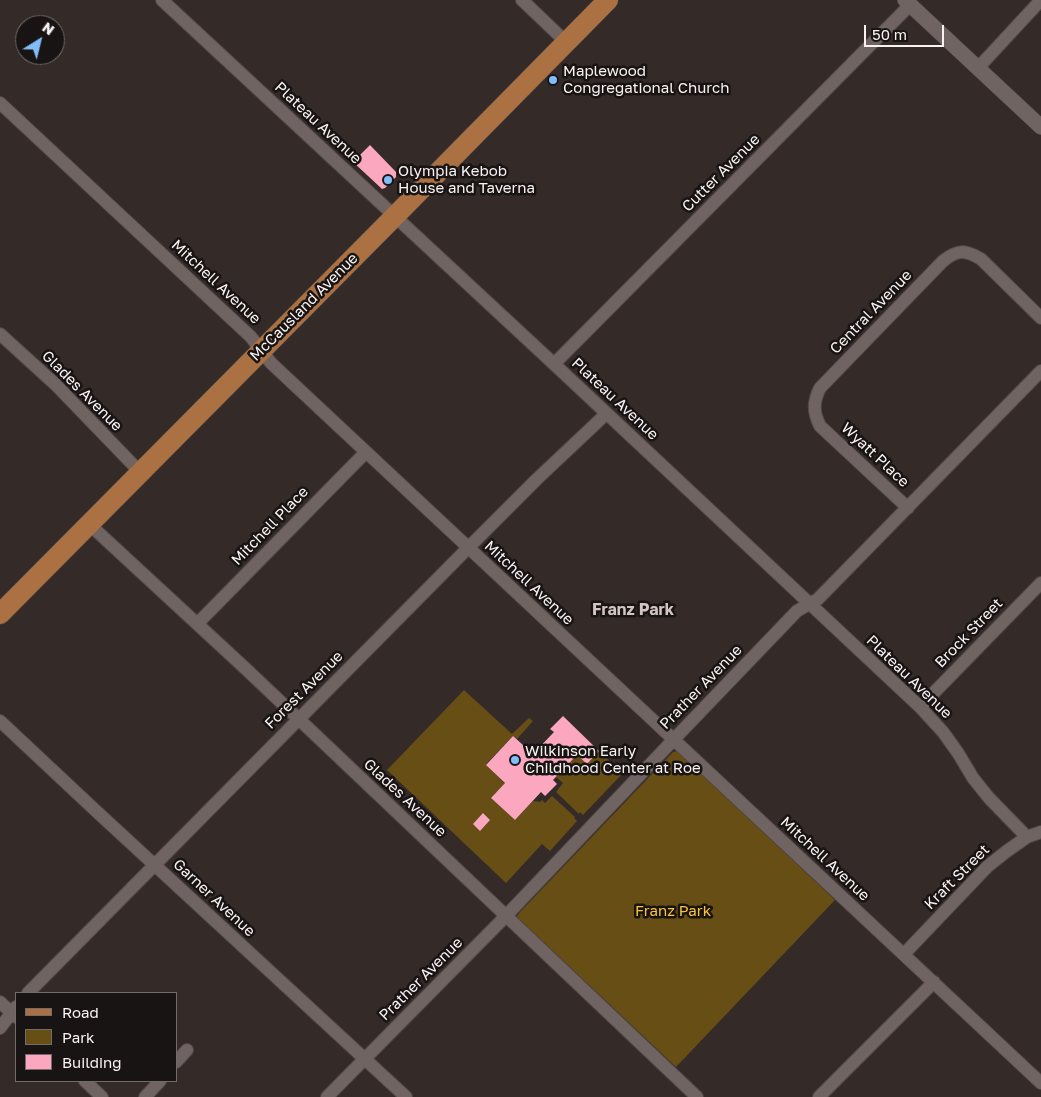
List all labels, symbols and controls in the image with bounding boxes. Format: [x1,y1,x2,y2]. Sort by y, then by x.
north arrow [15,15,65,65]
scale bar [866,15,946,47]
text: N [39,18,58,38]
text: 50 m [872,25,907,43]
place label: Maplewood Congregational Church [563,62,729,97]
marker: Maplewood Congregational Church [547,74,559,86]
street label: Plateau Avenue [271,78,365,168]
street label: Cutter Avenue [678,130,764,216]
place label: Olympia Kebob House and Taverna [398,162,535,197]
marker: Olympia Kebob House and Taverna [382,174,394,186]
street label: Mitchell Avenue [168,236,264,328]
street label: McCausland Avenue [246,249,362,365]
street label: Central Avenue [826,266,916,358]
street label: Glades Avenue [38,347,126,435]
street label: Plateau Avenue [568,354,662,444]
street label: Wyatt Place [837,419,913,491]
street label: Mitchell Place [228,483,312,569]
street label: Mitchell Avenue [481,537,577,629]
street label: Brock Street [931,595,1007,671]
district label: Franz Park [592,600,674,620]
street label: Plateau Avenue [863,632,955,722]
street label: Prather Avenue [656,641,746,733]
street label: Forest Avenue [261,647,347,733]
place label: Wilkinson Early Childhood Center at Roe [525,742,701,777]
marker: Wilkinson Early Childhood Center at Roe [509,754,521,766]
street label: Glades Avenue [360,755,450,841]
street label: Mitchell Avenue [777,813,873,905]
street label: Kraft Street [921,841,993,913]
street label: Garner Avenue [169,855,259,941]
park label: Franz Park [635,902,711,920]
street label: Prather Avenue [376,934,466,1024]
legend [15,992,178,1082]
text: Road [62,1003,99,1021]
text: Park [62,1028,94,1046]
text: Building [62,1053,122,1071]

